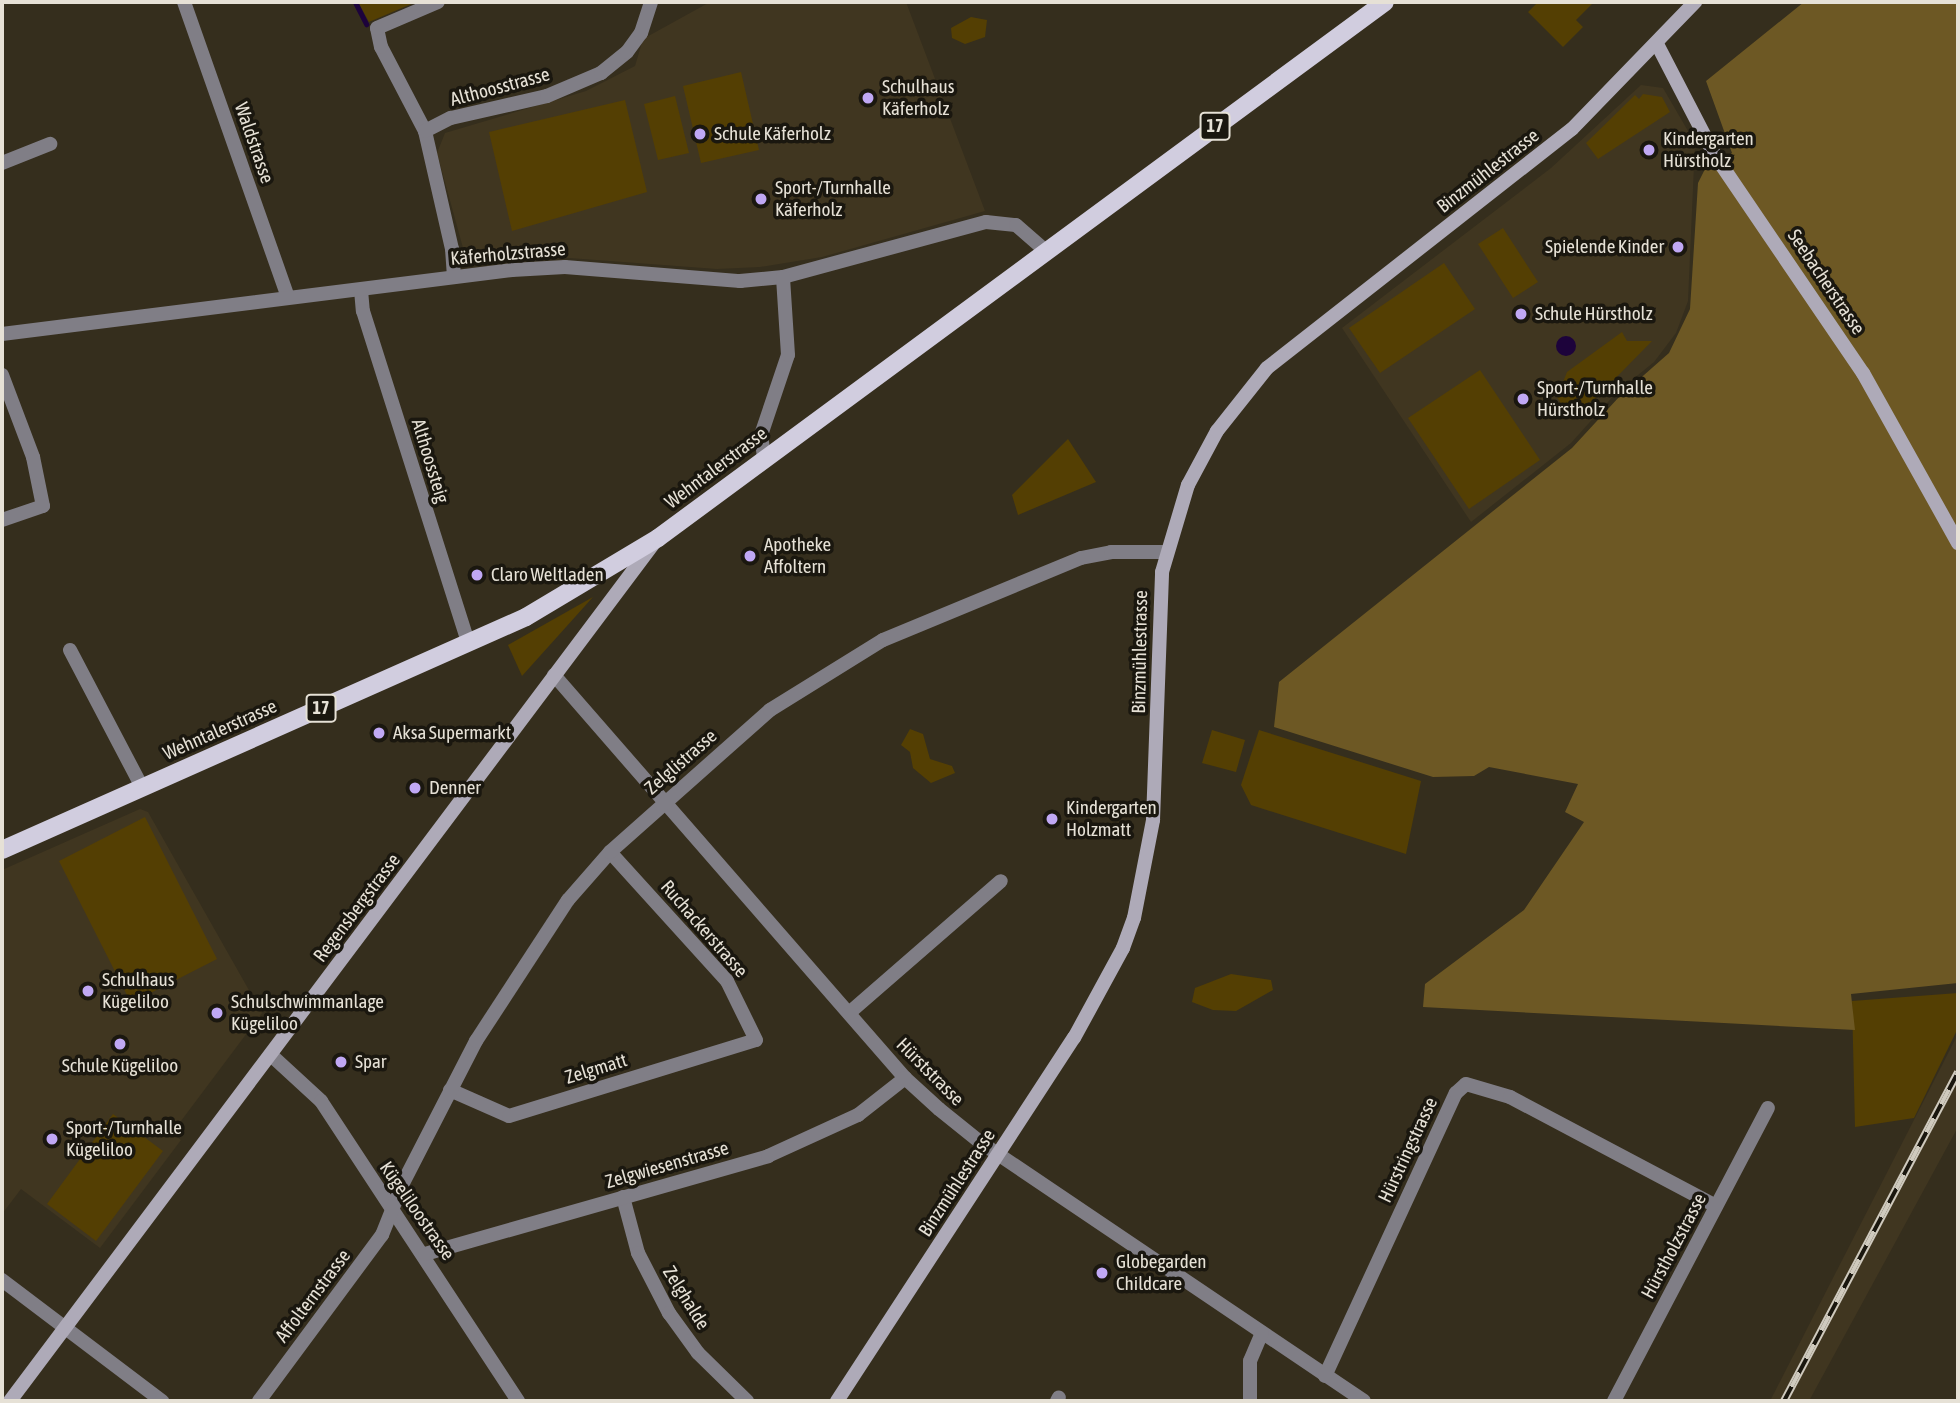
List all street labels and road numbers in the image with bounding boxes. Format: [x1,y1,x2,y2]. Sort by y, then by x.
street label: Althoosstrasse [448,63,552,111]
street label: Waldstrasse [230,99,278,187]
road number: 17 [1199,112,1231,140]
street label: Binzmühlestrasse [1432,124,1544,218]
street label: Seebacherstrasse [1783,225,1869,339]
street label: Käferholzstrasse [449,238,567,270]
street label: Althoossteig [406,416,454,506]
street label: Wehntalerstrasse [660,422,772,514]
street label: Binzmühlestrasse [1128,590,1152,714]
road number: 17 [305,694,337,722]
street label: Wehntalerstrasse [160,695,280,765]
street label: Zelglistrasse [640,725,722,799]
street label: Regensbergstrasse [309,849,405,967]
street label: Ruchackerstrasse [656,876,752,982]
street label: Hürststrasse [891,1033,969,1111]
street label: Zelgmatt [562,1049,630,1089]
street label: Hürstringstrasse [1374,1094,1442,1206]
street label: Binzmühlestrasse [914,1125,1000,1241]
street label: Zelgwiesenstrasse [603,1137,731,1193]
street label: Kügeliloostrasse [375,1157,459,1265]
street label: Hürstholzstrasse [1637,1189,1711,1303]
street label: Affolternstrasse [271,1245,355,1347]
street label: Zelghalde [658,1262,714,1334]

